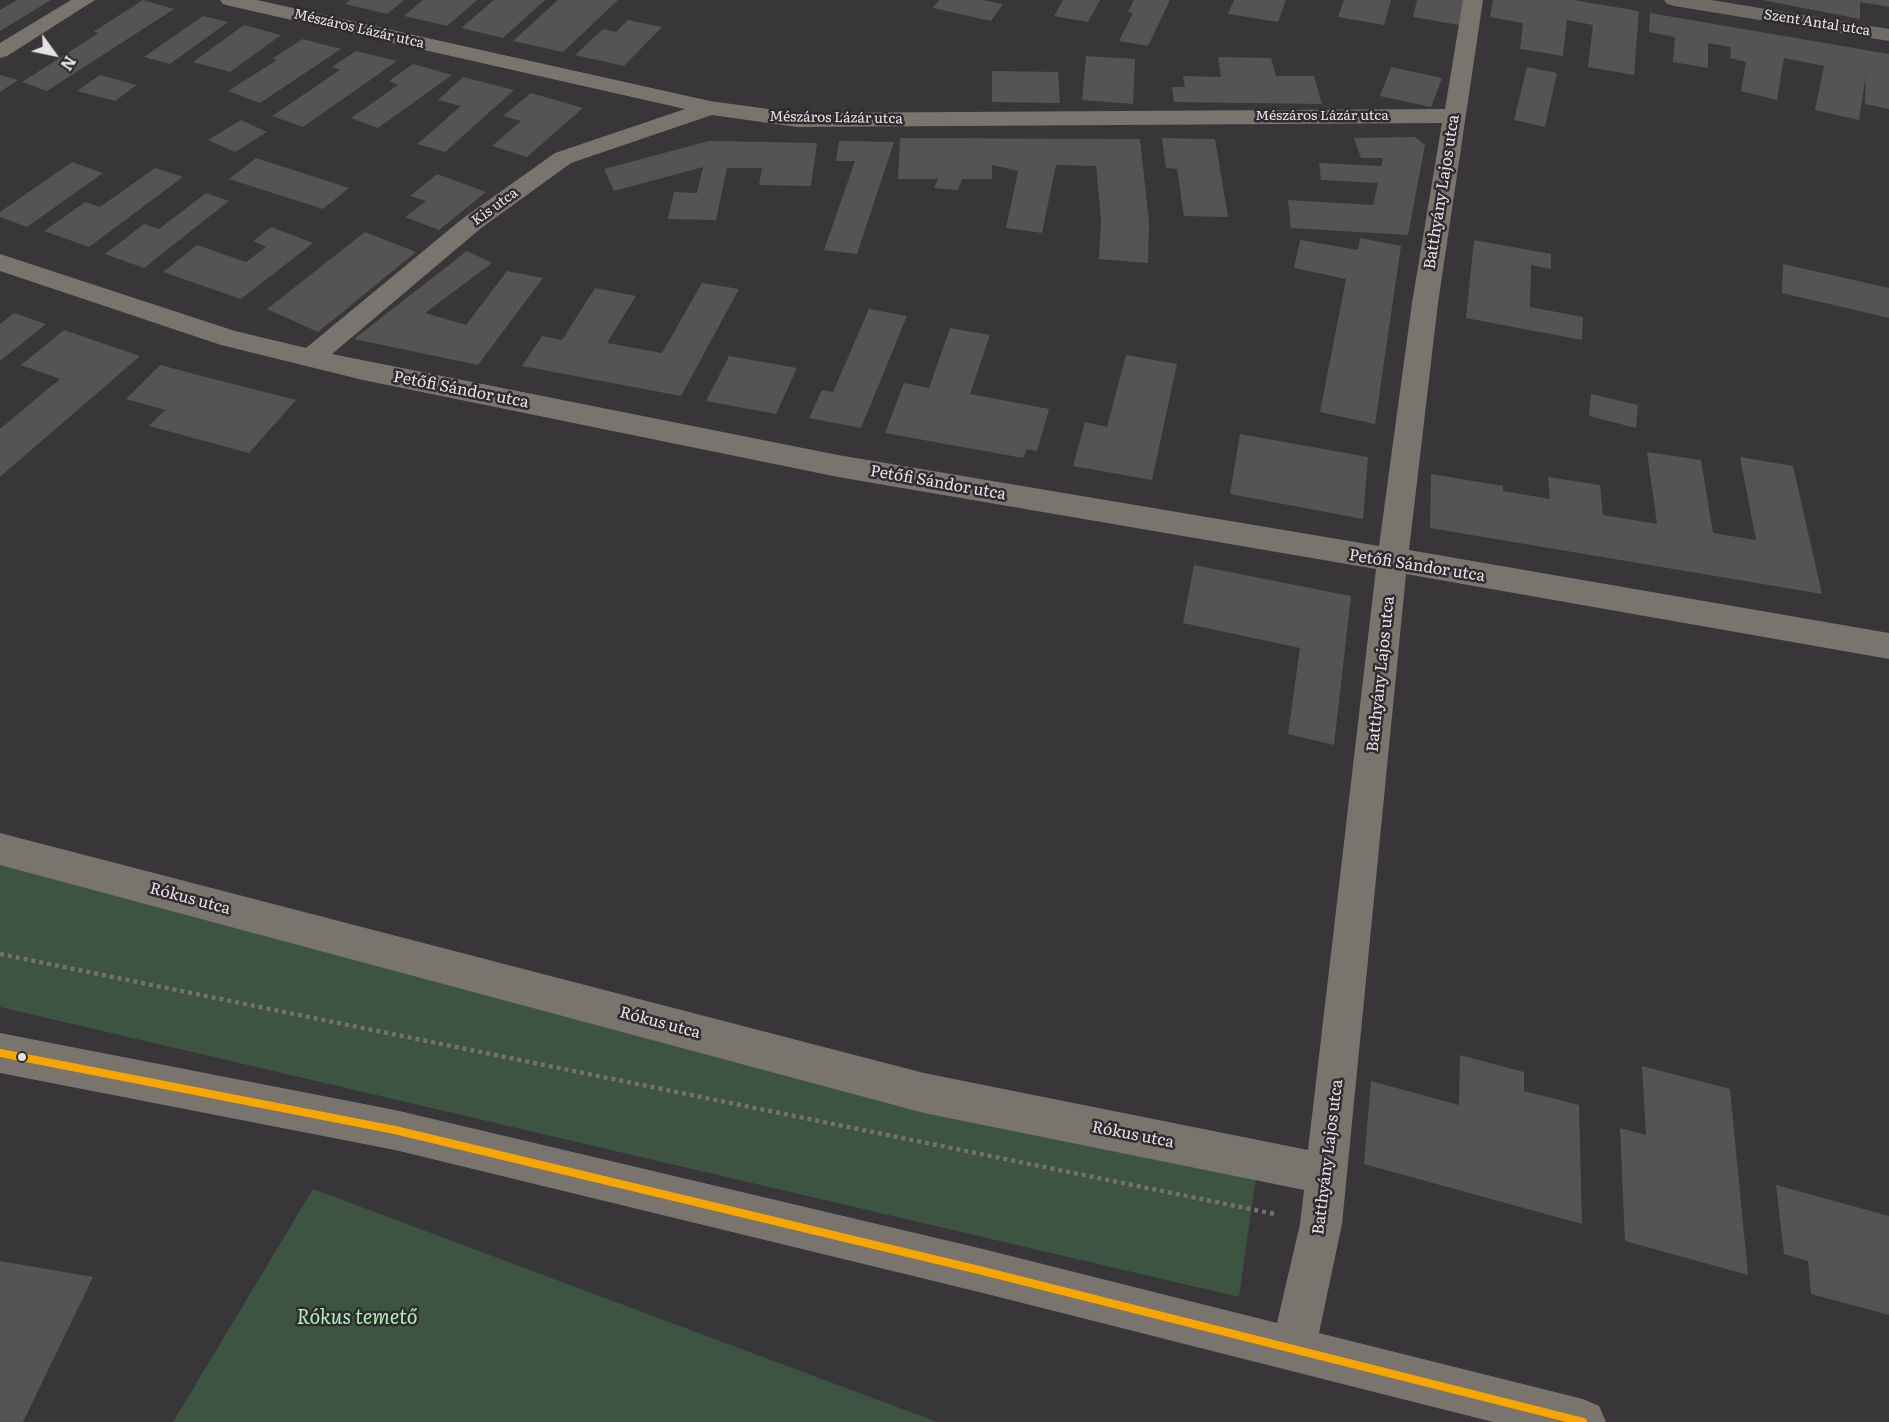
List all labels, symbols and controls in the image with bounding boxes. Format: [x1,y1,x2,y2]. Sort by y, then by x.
street label: Mészáros Lázár utca [292,6,426,52]
street label: Szent Antal utca [1763,6,1871,40]
north arrow [24,24,84,84]
text: N [55,52,83,76]
street label: Mészáros Lázár utca [769,108,903,128]
street label: Mészáros Lázár utca [1255,108,1389,124]
street label: Batthyány Lajos utca [1420,113,1464,271]
street label: Kis utca [469,185,521,229]
street label: Petőfi Sándor utca [392,367,530,413]
street label: Petőfi Sándor utca [869,462,1007,504]
street label: Petőfi Sándor utca [1348,546,1486,586]
street label: Batthyány Lajos utca [1363,595,1399,753]
street label: Rókus utca [147,879,233,919]
street label: Rókus utca [617,1003,703,1043]
unlabelled marker [16,1051,28,1063]
street label: Batthyány Lajos utca [1309,1078,1347,1236]
street label: Rókus utca [1090,1118,1176,1152]
park label: Rókus temető [296,1306,418,1330]

